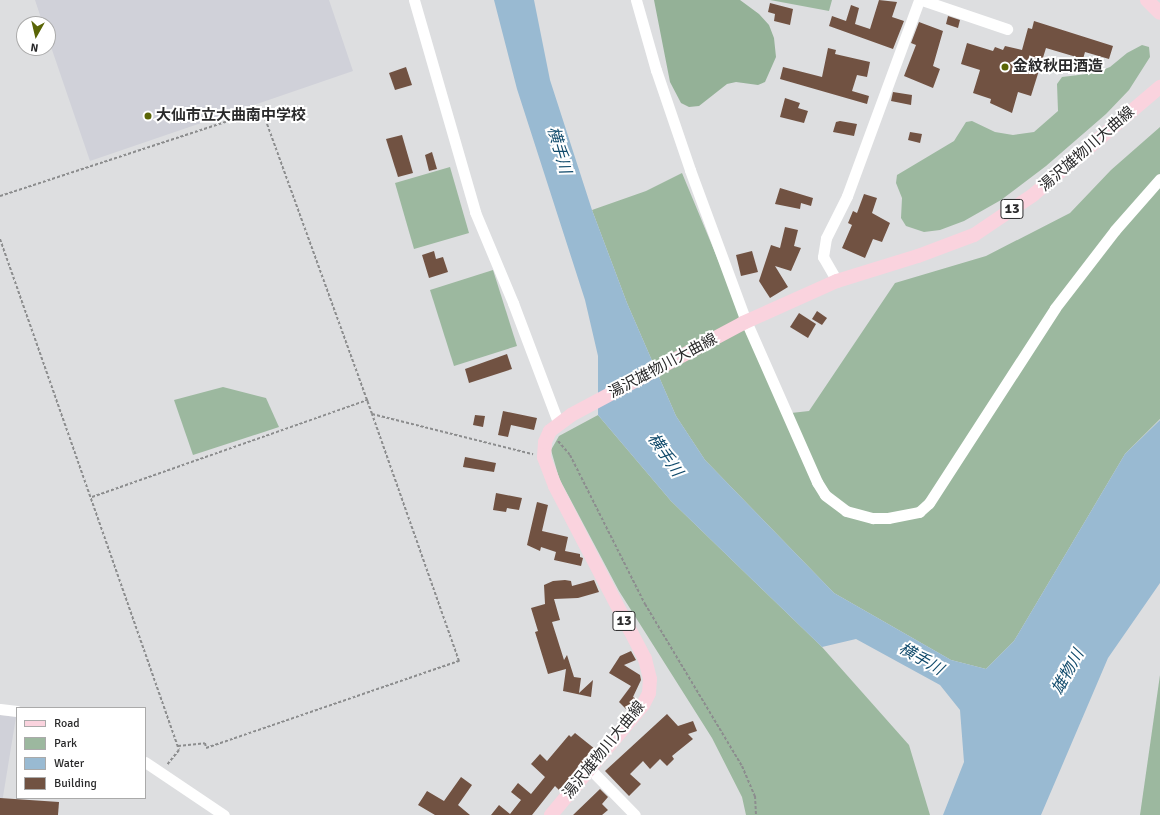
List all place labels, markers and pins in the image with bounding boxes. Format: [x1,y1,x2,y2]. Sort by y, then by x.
place label: 金紋秋田酒造 [1013,58,1103,76]
marker: 金紋秋田酒造 [1000,62,1010,72]
place label: 大仙市立大曲南中学校 [156,107,306,125]
marker: 大仙市立大曲南中学校 [143,111,153,121]

